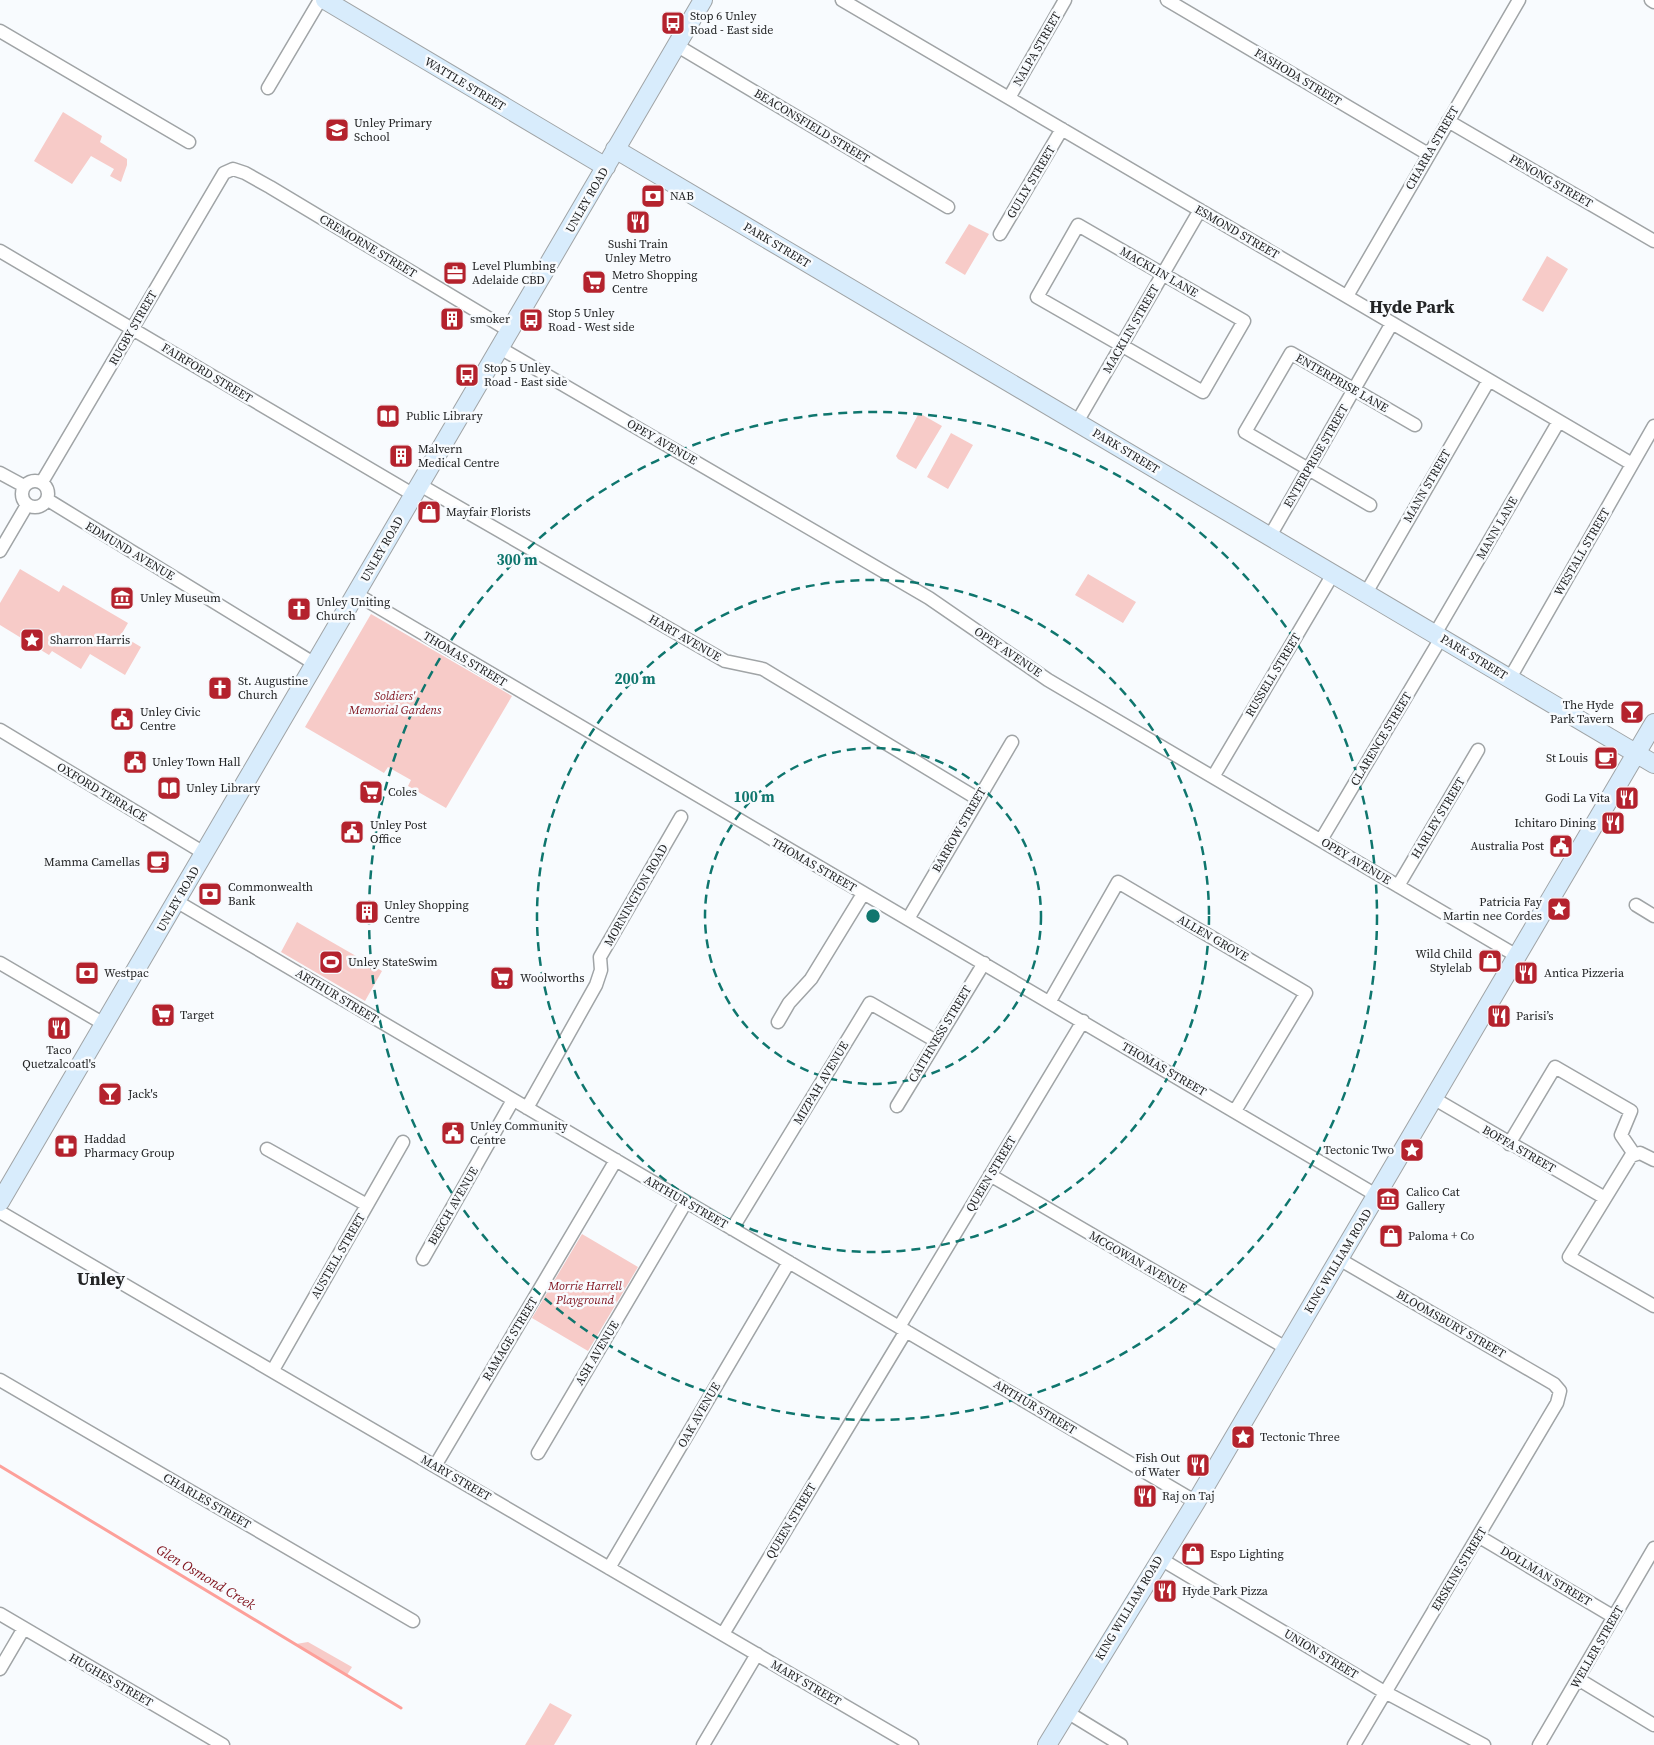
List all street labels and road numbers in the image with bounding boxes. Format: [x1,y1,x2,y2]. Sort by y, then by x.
street label: NALPA STREET [1009,8,1065,89]
street label: FASHODA STREET [1252,45,1345,110]
street label: WATTLE STREET [422,53,509,115]
street label: BEACONSFIELD STREET [751,85,873,167]
street label: CHARRA STREET [1402,103,1463,193]
street label: GULLY STREET [1003,142,1059,221]
street label: PENONG STREET [1507,151,1596,212]
street label: UNLEY ROAD [562,164,612,236]
street label: ESMOND STREET [1192,201,1283,263]
street label: CREMORNE STREET [316,211,420,282]
street label: PARK STREET [740,219,814,272]
street label: MACKLIN LANE [1117,243,1201,301]
street label: MACKLIN STREET [1099,281,1163,376]
street label: RUGBY STREET [105,287,161,368]
street label: FAIRFORD STREET [159,340,256,407]
street label: ENTERPRISE LANE [1293,350,1391,416]
street label: ENTERPRISE STREET [1280,401,1352,510]
street label: OPEY AVENUE [624,415,700,469]
street label: PARK STREET [1089,425,1163,478]
street label: MANN STREET [1400,446,1455,525]
street label: MANN LANE [1473,494,1521,562]
street label: WESTALL STREET [1550,505,1614,599]
street label: UNLEY ROAD [357,513,407,585]
street label: EDMUND AVENUE [82,518,178,584]
street label: HART AVENUE [646,611,724,665]
street label: OPEY AVENUE [971,623,1045,681]
street label: THOMAS STREET [420,628,511,691]
street label: RUSSELL STREET [1242,630,1305,720]
street label: PARK STREET [1437,631,1511,684]
street label: CLARENCE STREET [1347,689,1416,789]
street label: OXFORD TERRACE [54,759,150,825]
street label: HARLEY STREET [1407,774,1469,862]
street label: BARROW STREET [928,784,990,875]
street label: THOMAS STREET [769,834,860,896]
street label: OPEY AVENUE [1318,834,1394,888]
street label: MORNINGTON ROAD [600,841,672,949]
street label: UNLEY ROAD [153,863,203,935]
street label: ALLEN GROVE [1175,911,1251,965]
street label: ARTHUR STREET [293,965,382,1027]
street label: CAITHNESS STREET [905,982,976,1085]
street label: MIZPAH AVENUE [790,1038,852,1128]
street label: THOMAS STREET [1119,1038,1210,1100]
street label: BOFFA STREET [1479,1122,1559,1177]
street label: QUEEN STREET [962,1133,1020,1215]
street label: BEECH AVENUE [424,1164,482,1248]
street label: ARTHUR STREET [641,1172,731,1233]
street label: KING WILLIAM ROAD [1300,1206,1376,1316]
street label: AUSTELL STREET [307,1210,369,1301]
street label: MCGOWAN AVENUE [1086,1227,1190,1297]
street label: BLOOMSBURY STREET [1393,1286,1509,1362]
street label: RAMAGE STREET [479,1294,542,1384]
street label: ASH AVENUE [571,1318,623,1388]
street label: ARTHUR STREET [991,1376,1080,1438]
street label: OAK AVENUE [674,1379,724,1451]
street label: MARY STREET [418,1451,495,1505]
street label: CHARLES STREET [160,1469,254,1533]
street label: QUEEN STREET [762,1480,820,1562]
street label: ERSKINE STREET [1428,1523,1491,1614]
street label: DOLLMAN STREET [1497,1542,1595,1610]
street label: KING WILLIAM ROAD [1091,1553,1167,1663]
street label: WELLER STREET [1567,1602,1628,1691]
street label: UNION STREET [1281,1625,1362,1683]
street label: HUGHES STREET [66,1649,156,1711]
street label: MARY STREET [768,1656,845,1710]

